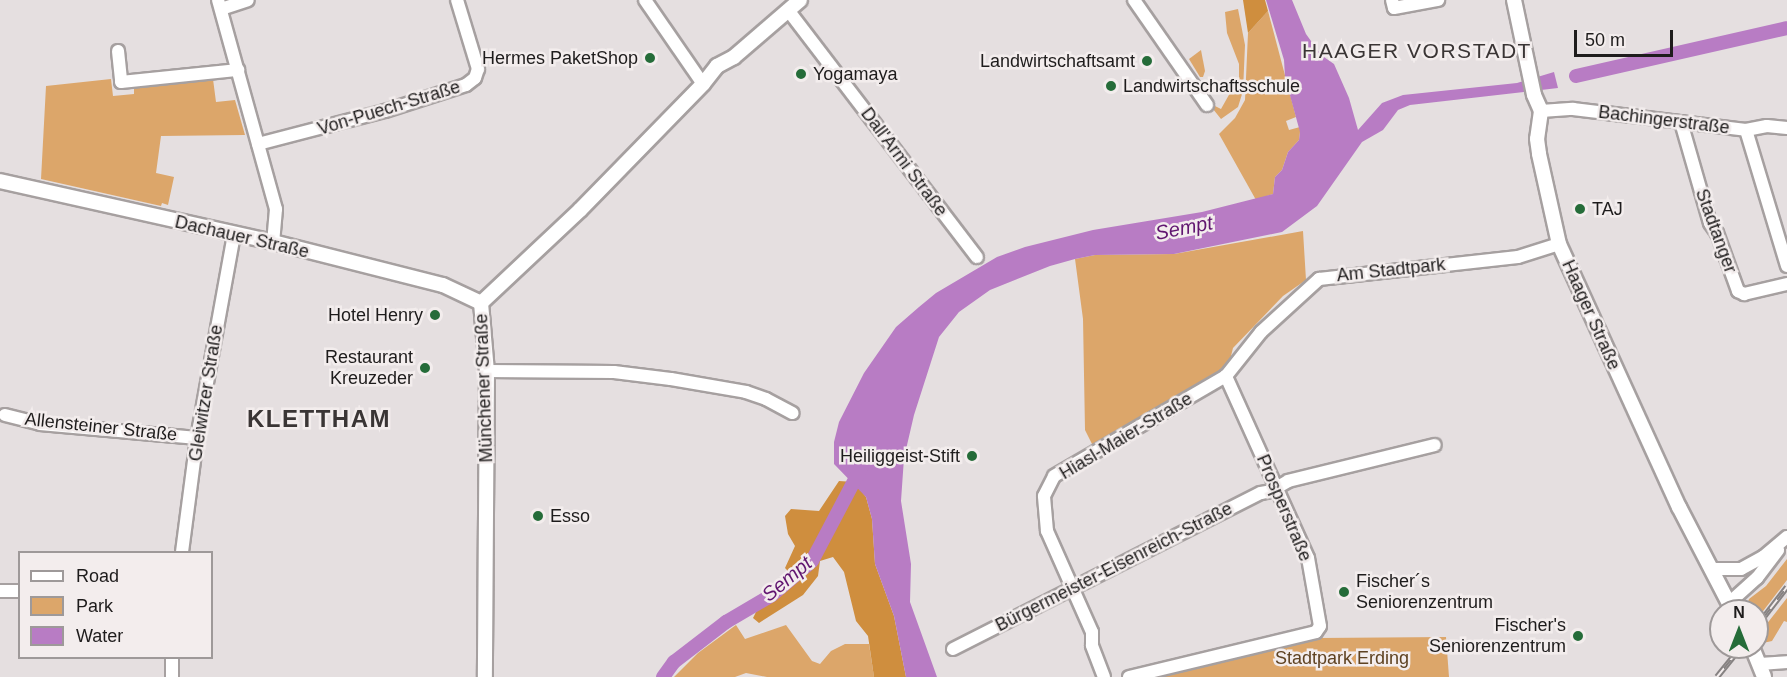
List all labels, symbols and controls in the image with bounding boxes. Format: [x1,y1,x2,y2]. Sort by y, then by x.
scale bar [1577,18,1676,56]
text: 50 m [1585,30,1625,50]
district label: HAAGER VORSTADT [1302,38,1532,64]
place label: Hermes PaketShop [482,47,638,69]
place label: Landwirtschaftsamt [980,50,1135,72]
marker: Hermes PaketShop [643,51,657,65]
marker: Landwirtschaftsamt [1140,54,1154,68]
place label: Yogamaya [813,63,897,85]
marker: Yogamaya [794,67,808,81]
place label: Landwirtschaftsschule [1123,75,1300,97]
street label: Von-Puech-Straße [315,76,463,140]
marker: Landwirtschaftsschule [1104,79,1118,93]
street label: Bachingerstraße [1597,101,1731,139]
street label: Dall'Armi Straße [856,103,952,221]
street label: Stadtanger [1691,186,1741,276]
place label: TAJ [1592,198,1623,220]
marker: TAJ [1573,202,1587,216]
street label: Dachauer Straße [173,211,311,263]
water label: Sempt [1153,211,1215,245]
street label: Am Stadtpark [1336,254,1446,286]
street label: Haager Straße [1557,257,1625,373]
place label: Hotel Henry [328,304,423,326]
marker: Hotel Henry [428,308,442,322]
street label: Münchener Straße [471,313,497,463]
street label: Gleiwitzer Straße [185,323,227,463]
place label: Restaurant Kreuzeder [325,347,413,389]
marker: Restaurant Kreuzeder [418,361,432,375]
street label: Hiasl-Maier-Straße [1056,388,1196,484]
district label: KLETTHAM [247,405,391,433]
street label: Allensteiner Straße [24,408,178,446]
place label: Heiliggeist-Stift [840,445,960,467]
marker: Heiliggeist-Stift [965,449,979,463]
street label: Prosperstraße [1252,451,1316,565]
street label: Bürgermeister-Eisenreich-Straße [992,498,1236,636]
place label: Esso [550,505,590,527]
marker: Esso [531,509,545,523]
legend [18,551,213,659]
water label: Sempt [757,551,817,607]
text: Road [76,566,119,586]
place label: Fischer´s Seniorenzentrum [1356,571,1493,614]
marker: Fischer´s Seniorenzentrum [1337,585,1351,599]
text: Park [76,596,113,616]
north arrow [1709,599,1769,659]
text: N [1733,604,1745,621]
place label: Fischer's Seniorenzentrum [1429,615,1566,658]
text: Water [76,626,123,646]
marker: Fischer's Seniorenzentrum [1571,629,1585,643]
park label: Stadtpark Erding [1275,647,1409,669]

